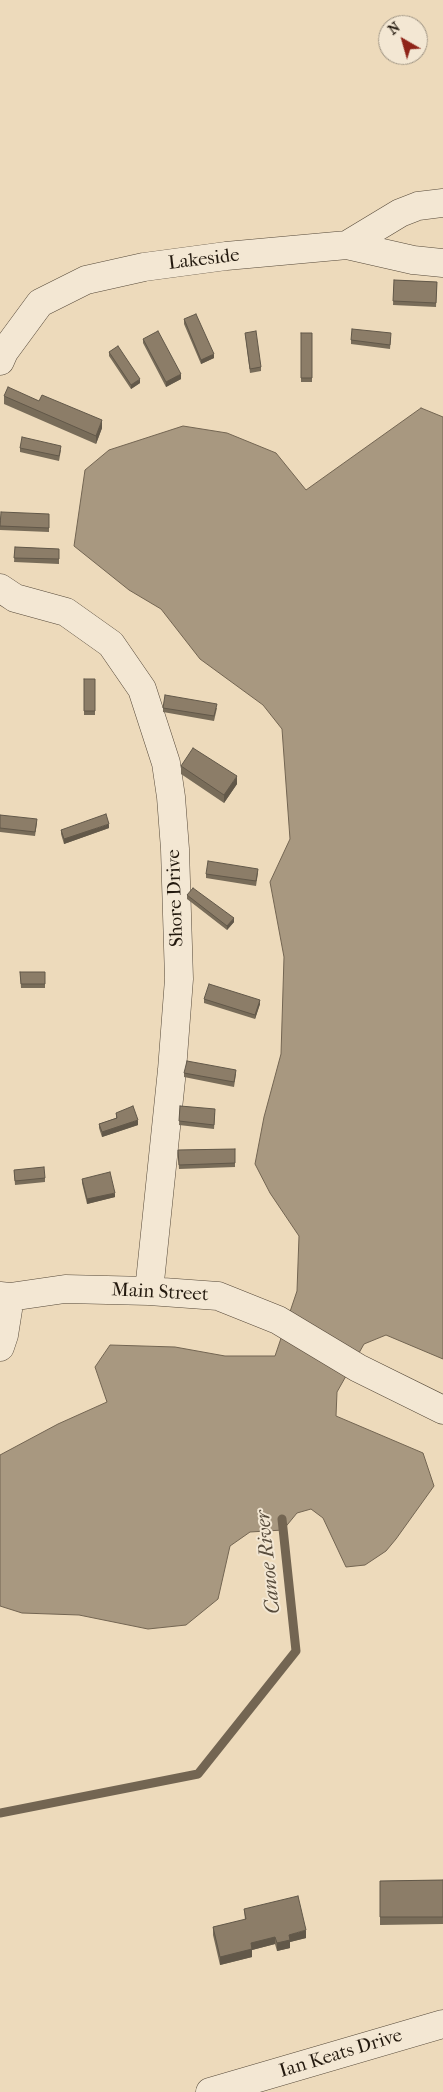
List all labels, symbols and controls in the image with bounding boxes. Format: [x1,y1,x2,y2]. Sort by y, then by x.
north arrow [378,15,428,65]
text: N [385,19,403,39]
street label: Lakeside [167,244,241,276]
street label: Shore Drive [163,849,189,947]
street label: Main Street [111,1279,209,1307]
water label: Canoe River [252,1509,286,1615]
street label: Ian Keats Drive [277,2024,405,2084]

